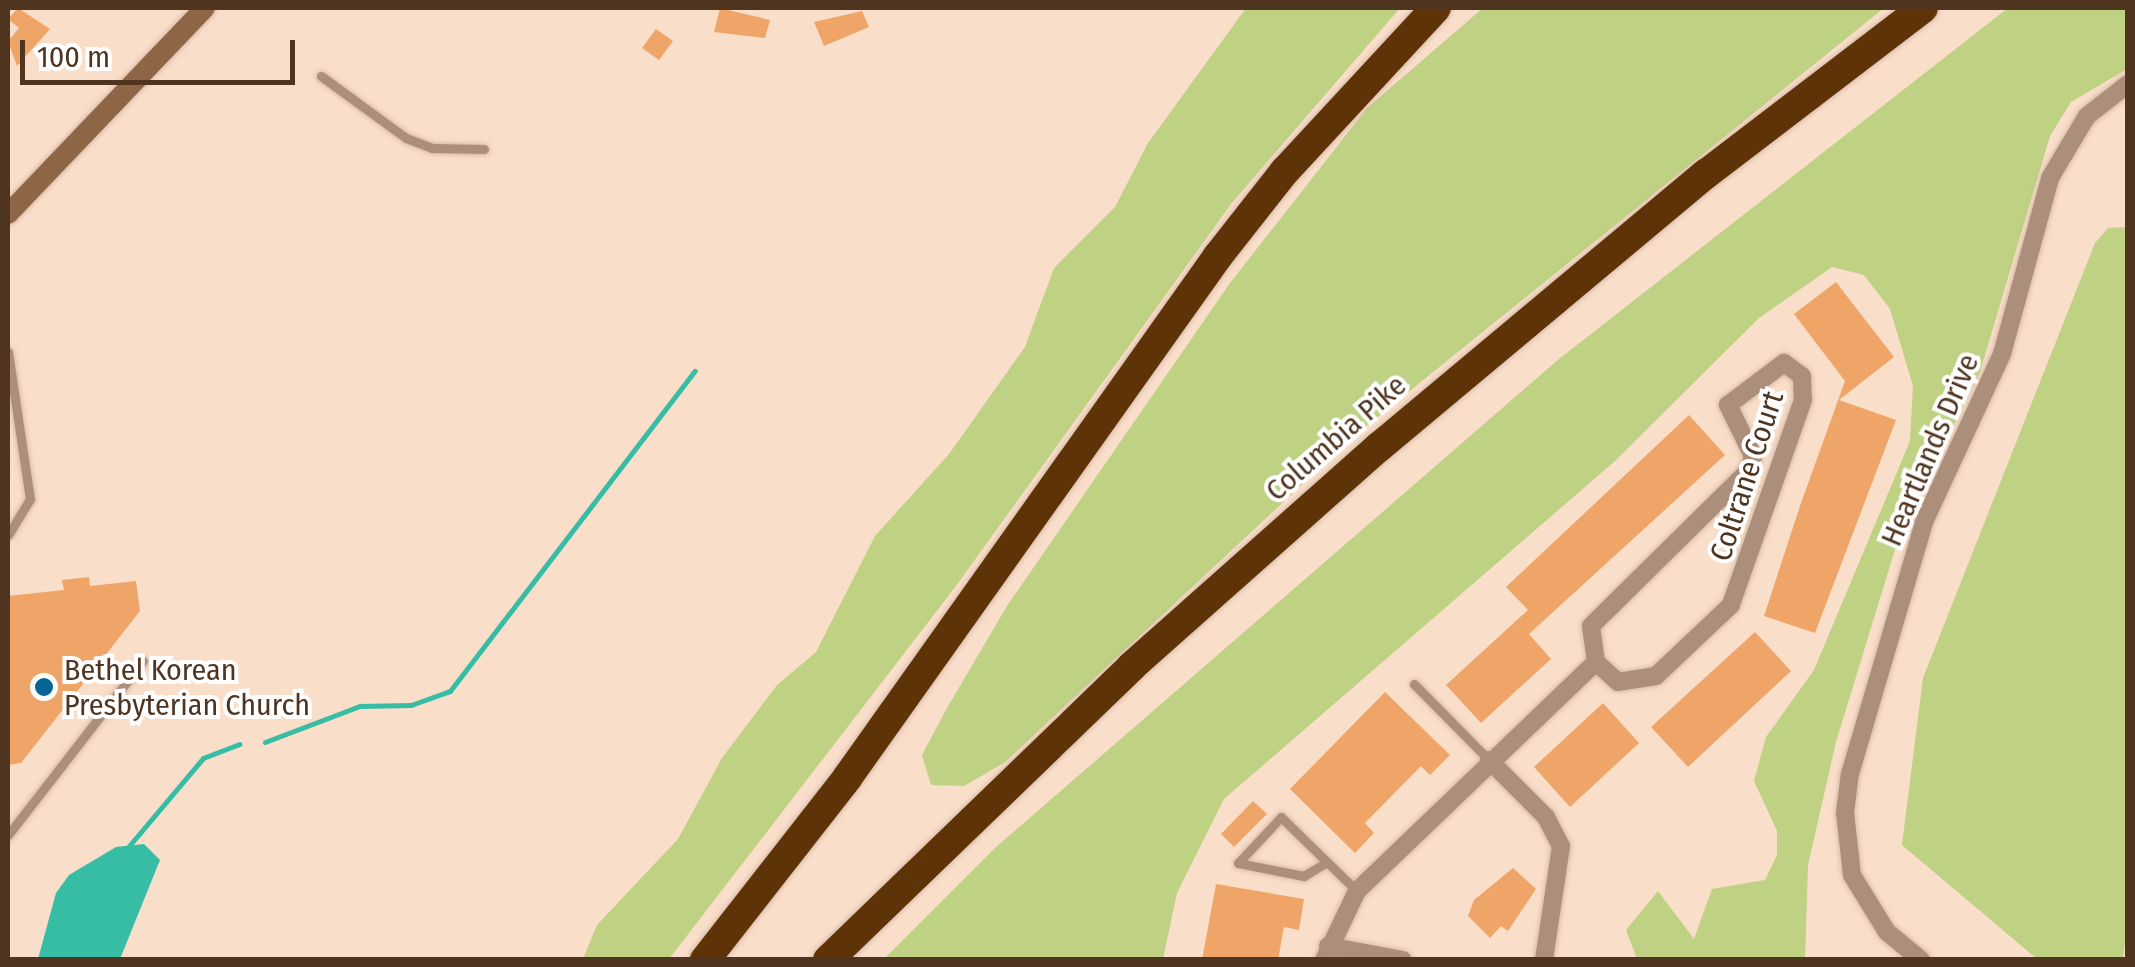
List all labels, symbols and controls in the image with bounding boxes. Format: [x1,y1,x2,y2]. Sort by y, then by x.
scale bar [25,20,300,82]
text: 100 m [37,39,110,75]
street label: Heartlands Drive [1873,349,1987,551]
street label: Columbia Pike [1258,367,1414,509]
street label: Coltrane Court [1703,387,1791,565]
place label: Bethel Korean Presbyterian Church [64,652,310,722]
marker: Bethel Korean Presbyterian Church [33,676,55,698]

